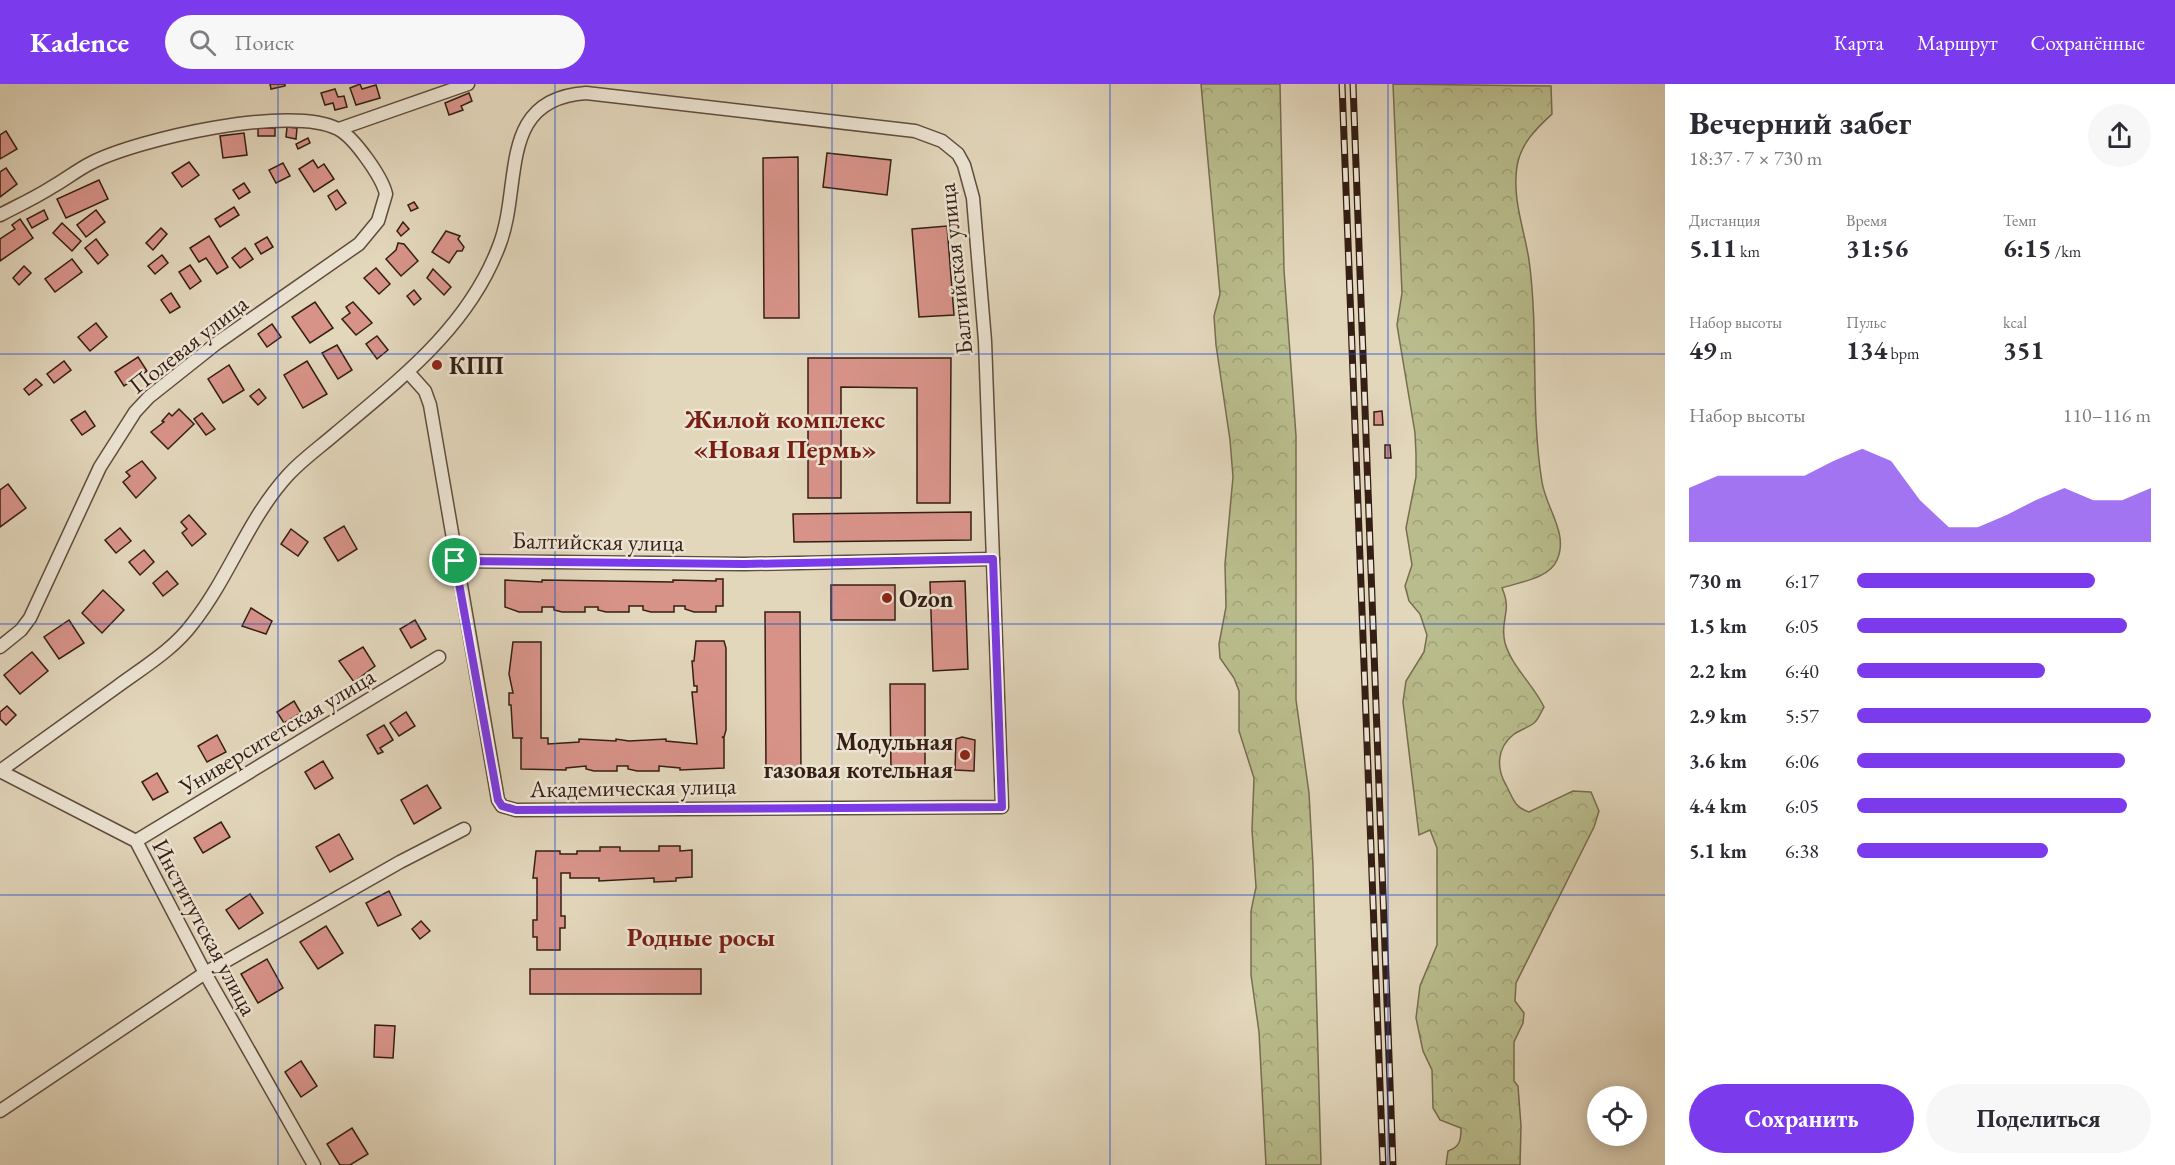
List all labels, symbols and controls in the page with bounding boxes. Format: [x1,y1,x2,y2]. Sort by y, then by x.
search box [165,15,585,69]
text: Kadence [30,24,129,60]
icon: search [186,26,219,59]
text: Поиск [234,28,294,57]
text: Карта [1834,29,1884,56]
text: Маршрут [1917,29,1998,56]
text: Сохранённые [2031,29,2145,56]
text: Вечерний забег [1689,101,1911,144]
button: share [2088,104,2151,167]
text: 18:37 · 7 × 730 m [1689,145,1822,171]
street label: Балтийская улица [931,181,979,356]
text: Дистанция [1689,210,1760,231]
text: Время [1846,210,1887,231]
text: Темп [2003,210,2036,231]
text: 5.11 [1689,231,1737,265]
text: 31:56 [1846,231,1908,265]
text: 6:15 [2003,231,2052,265]
text: km [1737,241,1760,262]
text: /km [2052,241,2081,262]
street label: Полевая улица [122,287,254,400]
text: Набор высоты [1689,312,1782,333]
text: Пульс [1846,312,1887,333]
text: kcal [2003,312,2027,333]
text: 49 [1689,333,1717,367]
text: 134 [1846,333,1887,367]
text: 351 [2003,333,2044,367]
text: m [1717,343,1732,364]
text: bpm [1887,343,1919,364]
place label: КПП [449,350,504,381]
marker: КПП [430,358,444,372]
district label: Жилой комплекс «Новая Пермь» [684,402,885,466]
text: Набор высоты [1689,402,1805,428]
text: 110–116 m [2063,402,2151,428]
street label: Балтийская улица [512,524,685,558]
pin [429,535,480,586]
icon: arrive [438,544,471,577]
text: 730 m [1689,568,1742,594]
text: 6:17 [1785,568,1819,594]
place label: Ozon [899,583,954,614]
marker: Ozon [880,591,894,605]
text: 1.5 km [1689,613,1747,639]
text: 6:05 [1785,613,1819,639]
text: 2.2 km [1689,658,1747,684]
text: 6:40 [1785,658,1819,684]
street label: Университетская улица [173,660,381,802]
text: 2.9 km [1689,703,1747,729]
text: 5:57 [1785,703,1819,729]
place label: Модульная газовая котельная [764,726,953,785]
marker: Модульная газовая котельная [958,748,972,762]
text: 3.6 km [1689,748,1747,774]
text: 6:06 [1785,748,1819,774]
street label: Академическая улица [528,770,737,804]
text: 4.4 km [1689,793,1747,819]
text: 6:05 [1785,793,1819,819]
street label: Институтская улица [145,833,265,1021]
text: 5.1 km [1689,838,1747,864]
text: 6:38 [1785,838,1819,864]
district label: Родные росы [627,920,776,954]
button: Сохранить [1689,1084,1914,1153]
button: Поделиться [1926,1084,2151,1153]
map controls [1587,1086,1647,1146]
button: locate [1587,1086,1647,1146]

